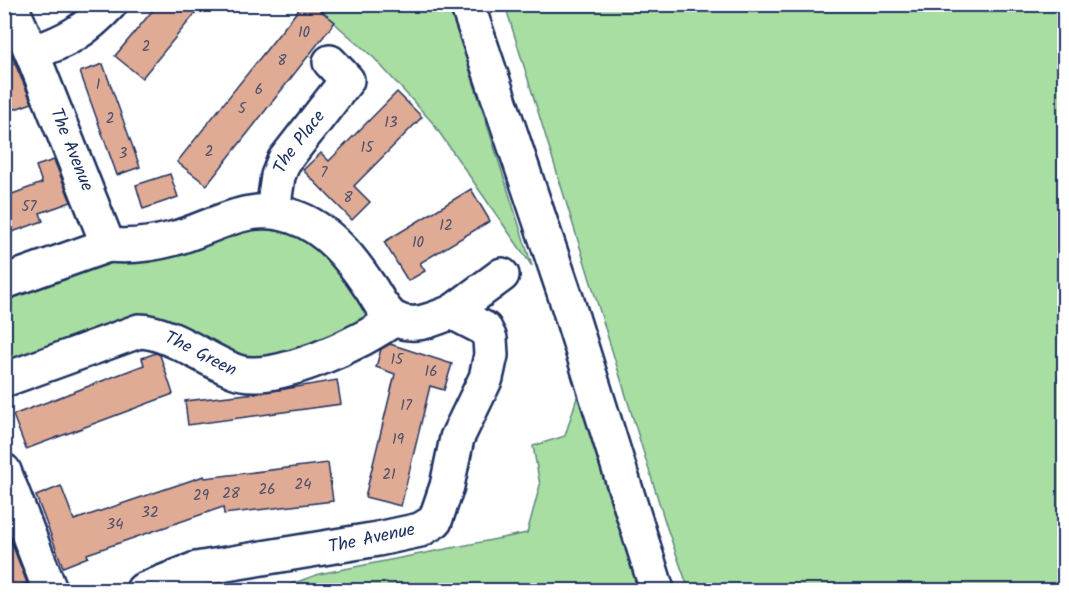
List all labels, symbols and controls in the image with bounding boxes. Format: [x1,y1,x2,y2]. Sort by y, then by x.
house number: 10 [298,21,311,45]
house number: 2 [142,35,150,59]
house number: 8 [277,49,287,73]
house number: 1 [96,73,101,97]
house number: 6 [255,78,263,102]
house number: 5 [238,97,247,121]
street label: The Avenue [41,104,101,196]
street label: The Place [266,104,333,178]
house number: 2 [106,107,114,131]
house number: 13 [384,111,398,135]
house number: 15 [361,136,374,160]
house number: 2 [205,140,213,164]
house number: 3 [119,142,128,166]
house number: 7 [321,161,329,185]
house number: 8 [343,186,353,210]
house number: 57 [22,195,38,219]
house number: 12 [439,214,453,238]
house number: 10 [412,231,425,255]
street label: The Green [160,324,241,385]
house number: 15 [391,348,404,372]
house number: 16 [424,360,438,384]
house number: 17 [400,394,413,418]
house number: 19 [392,428,405,452]
house number: 21 [382,463,396,487]
house number: 24 [295,473,311,497]
house number: 26 [258,478,276,502]
house number: 28 [222,482,241,506]
house number: 29 [193,484,210,508]
house number: 32 [141,501,159,525]
house number: 34 [107,513,123,537]
street label: The Avenue [326,516,418,562]

